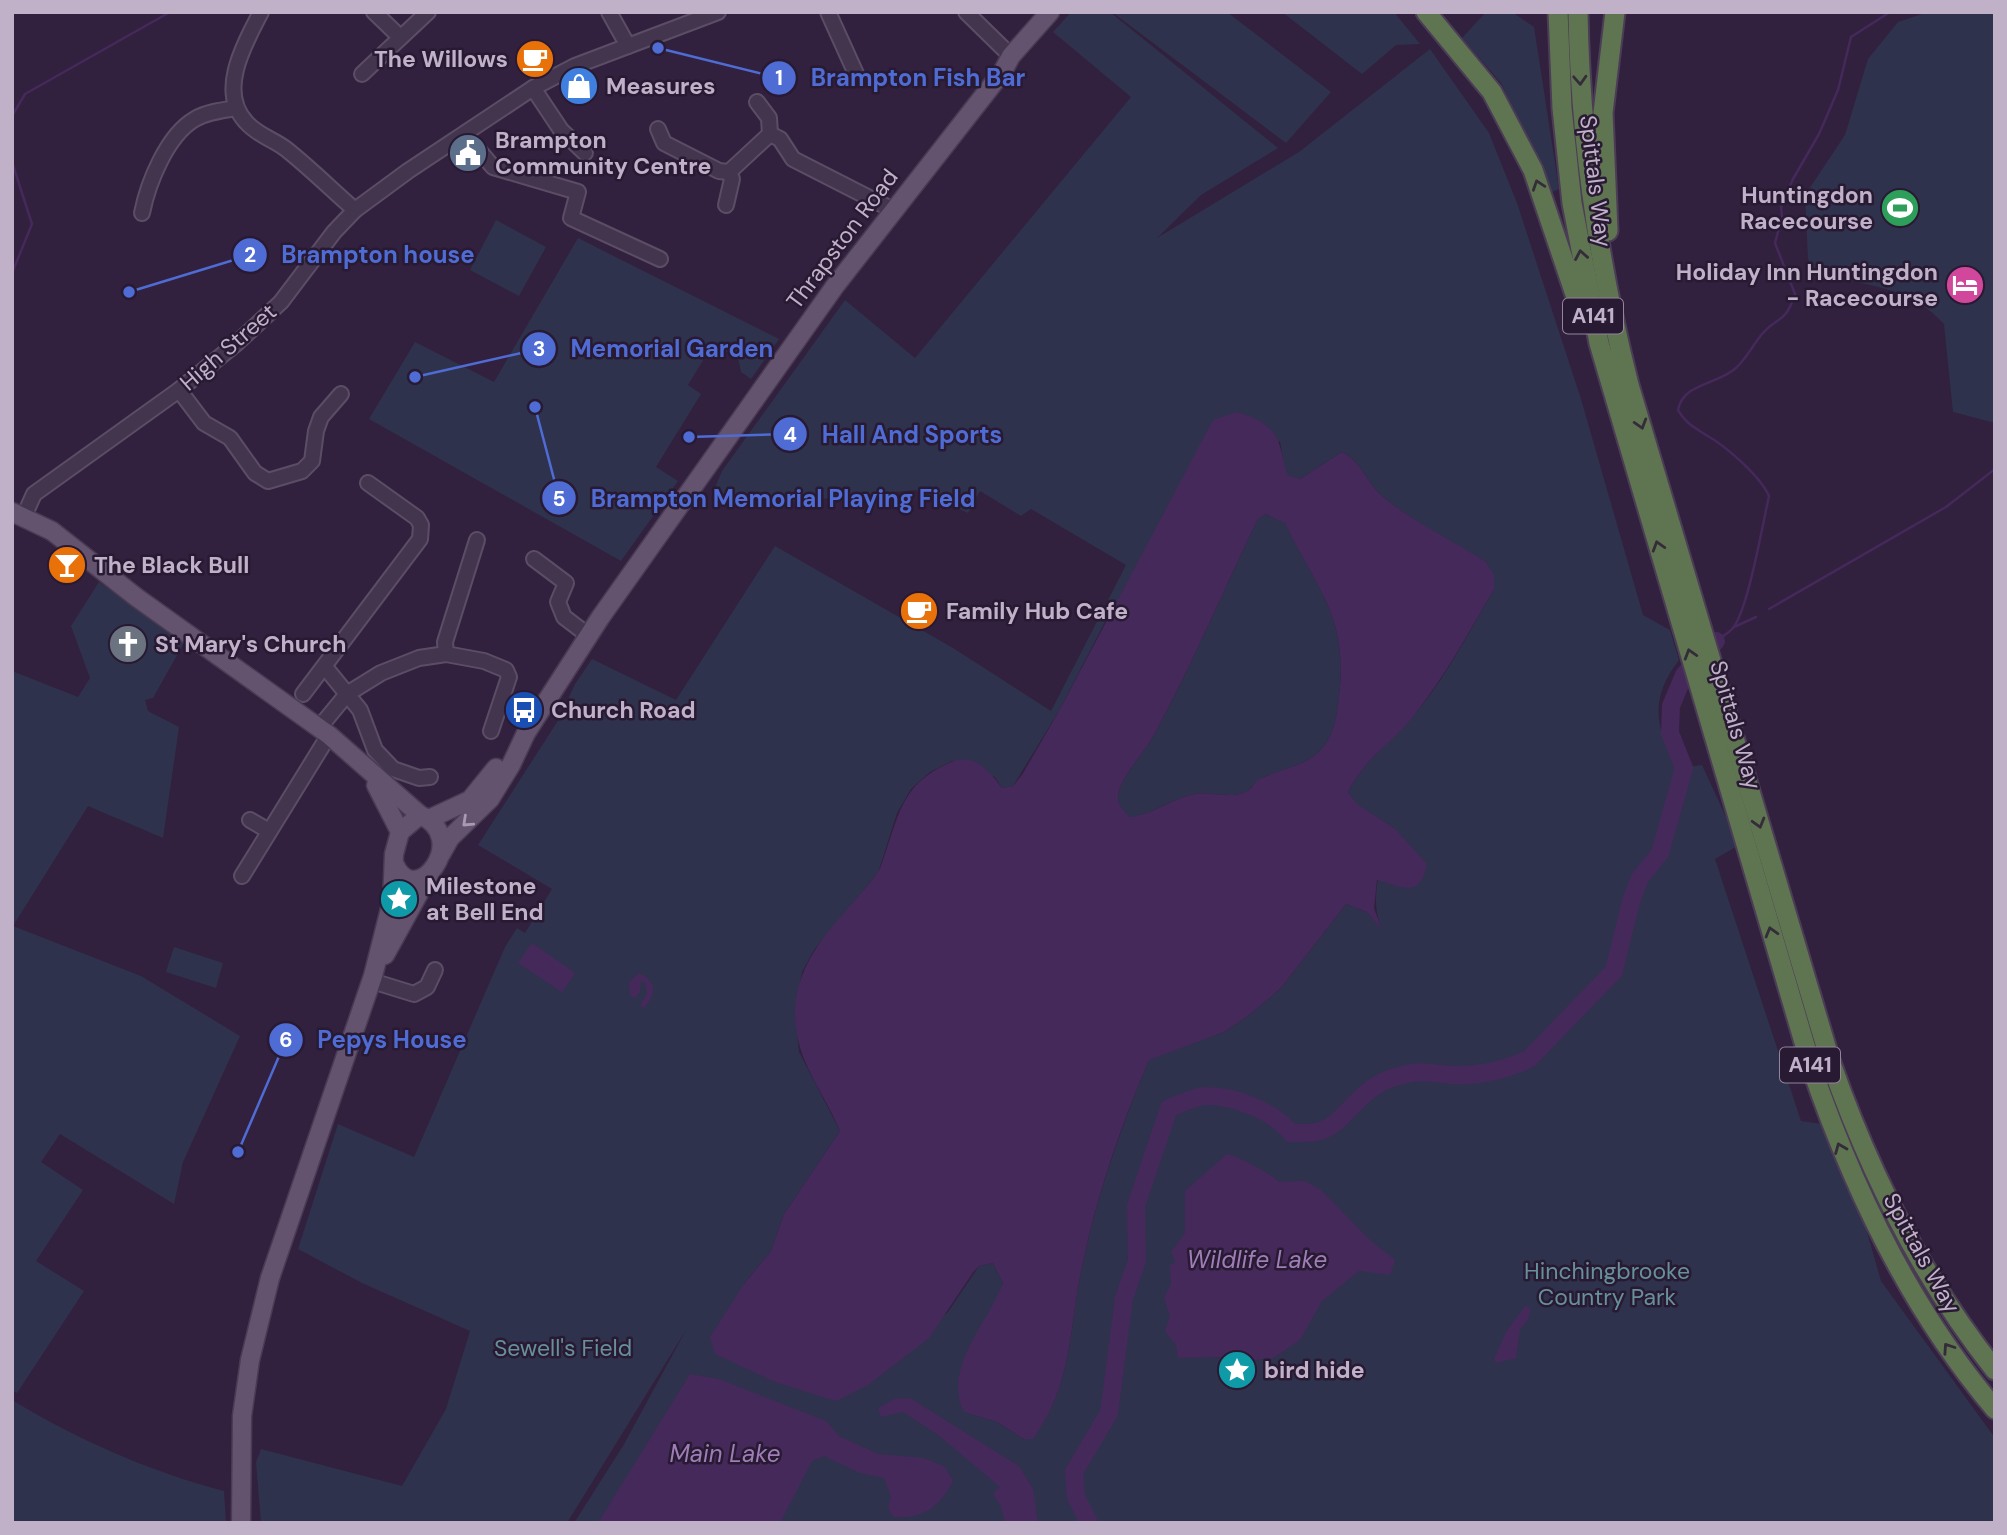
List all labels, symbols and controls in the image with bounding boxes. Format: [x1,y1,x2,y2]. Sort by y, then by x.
cafe icon: The Willows [514,38,556,80]
place label: The Willows [374,44,508,74]
callout: Brampton Fish Bar [762,56,1039,101]
text: Brampton Fish Bar [811,62,1025,93]
text: 1 [775,64,783,92]
shop icon: Measures [558,65,600,107]
place label: Measures [606,71,715,101]
one-way arrow [1572,75,1587,86]
street label: Spittals Way [1573,113,1619,249]
place label: Brampton Community Centre [495,125,711,181]
public building icon: Brampton Community Centre [447,132,489,174]
street label: Thrapston Road [780,163,904,315]
one-way arrow [1532,180,1546,192]
place label: Huntingdon Racecourse [1740,180,1873,236]
sports icon: Huntingdon Racecourse [1879,187,1921,229]
callout: Brampton house [232,233,489,278]
text: Brampton house [281,239,475,270]
text: 2 [244,241,256,269]
one-way arrow [1574,249,1589,261]
place label: Holiday Inn Huntingdon - Racecourse [1676,257,1938,313]
hotel icon: Holiday Inn Huntingdon - Racecourse [1944,264,1986,306]
street label: High Street [173,297,283,397]
road number: A141 [1563,298,1623,334]
callout: Memorial Garden [522,327,788,372]
text: Memorial Garden [571,333,773,364]
text: 3 [533,335,545,363]
callout: Hall And Sports [773,412,1016,457]
one-way arrow [1632,418,1647,430]
text: Hall And Sports [822,419,1002,450]
text: 4 [783,421,797,449]
callout: Brampton Memorial Playing Field [542,476,989,521]
text: Brampton Memorial Playing Field [591,483,975,514]
text: 5 [552,485,566,513]
one-way arrow [1651,540,1666,552]
bar icon: The Black Bull [46,544,88,586]
place label: The Black Bull [94,550,249,580]
cafe icon: Family Hub Cafe [898,590,940,632]
place label: Family Hub Cafe [946,596,1128,626]
church icon: St Mary's Church [107,623,149,665]
place label: St Mary's Church [155,629,346,659]
one-way arrow [1683,648,1698,660]
street label: Spittals Way [1703,657,1769,793]
bus stop icon: Church Road [503,689,545,731]
place label: Church Road [551,695,696,725]
one-way arrow [462,813,475,826]
one-way arrow [1750,817,1765,829]
place label: Milestone at Bell End [426,871,544,927]
place icon: Milestone at Bell End [378,878,420,920]
one-way arrow [1765,926,1780,938]
callout: Pepys House [268,1017,481,1062]
text: Pepys House [317,1024,467,1055]
text: 6 [279,1026,293,1054]
road number: A141 [1780,1048,1840,1082]
one-way arrow [1835,1143,1849,1155]
street label: Spittals Way [1877,1188,1967,1318]
water label: Wildlife Lake [1187,1244,1327,1275]
park label: Hinchingbrooke Country Park [1524,1256,1690,1312]
park label: Sewell's Field [494,1333,632,1363]
one-way arrow [1944,1343,1957,1356]
place icon: bird hide [1216,1349,1258,1391]
place label: bird hide [1264,1355,1365,1385]
water label: Main Lake [669,1438,781,1469]

